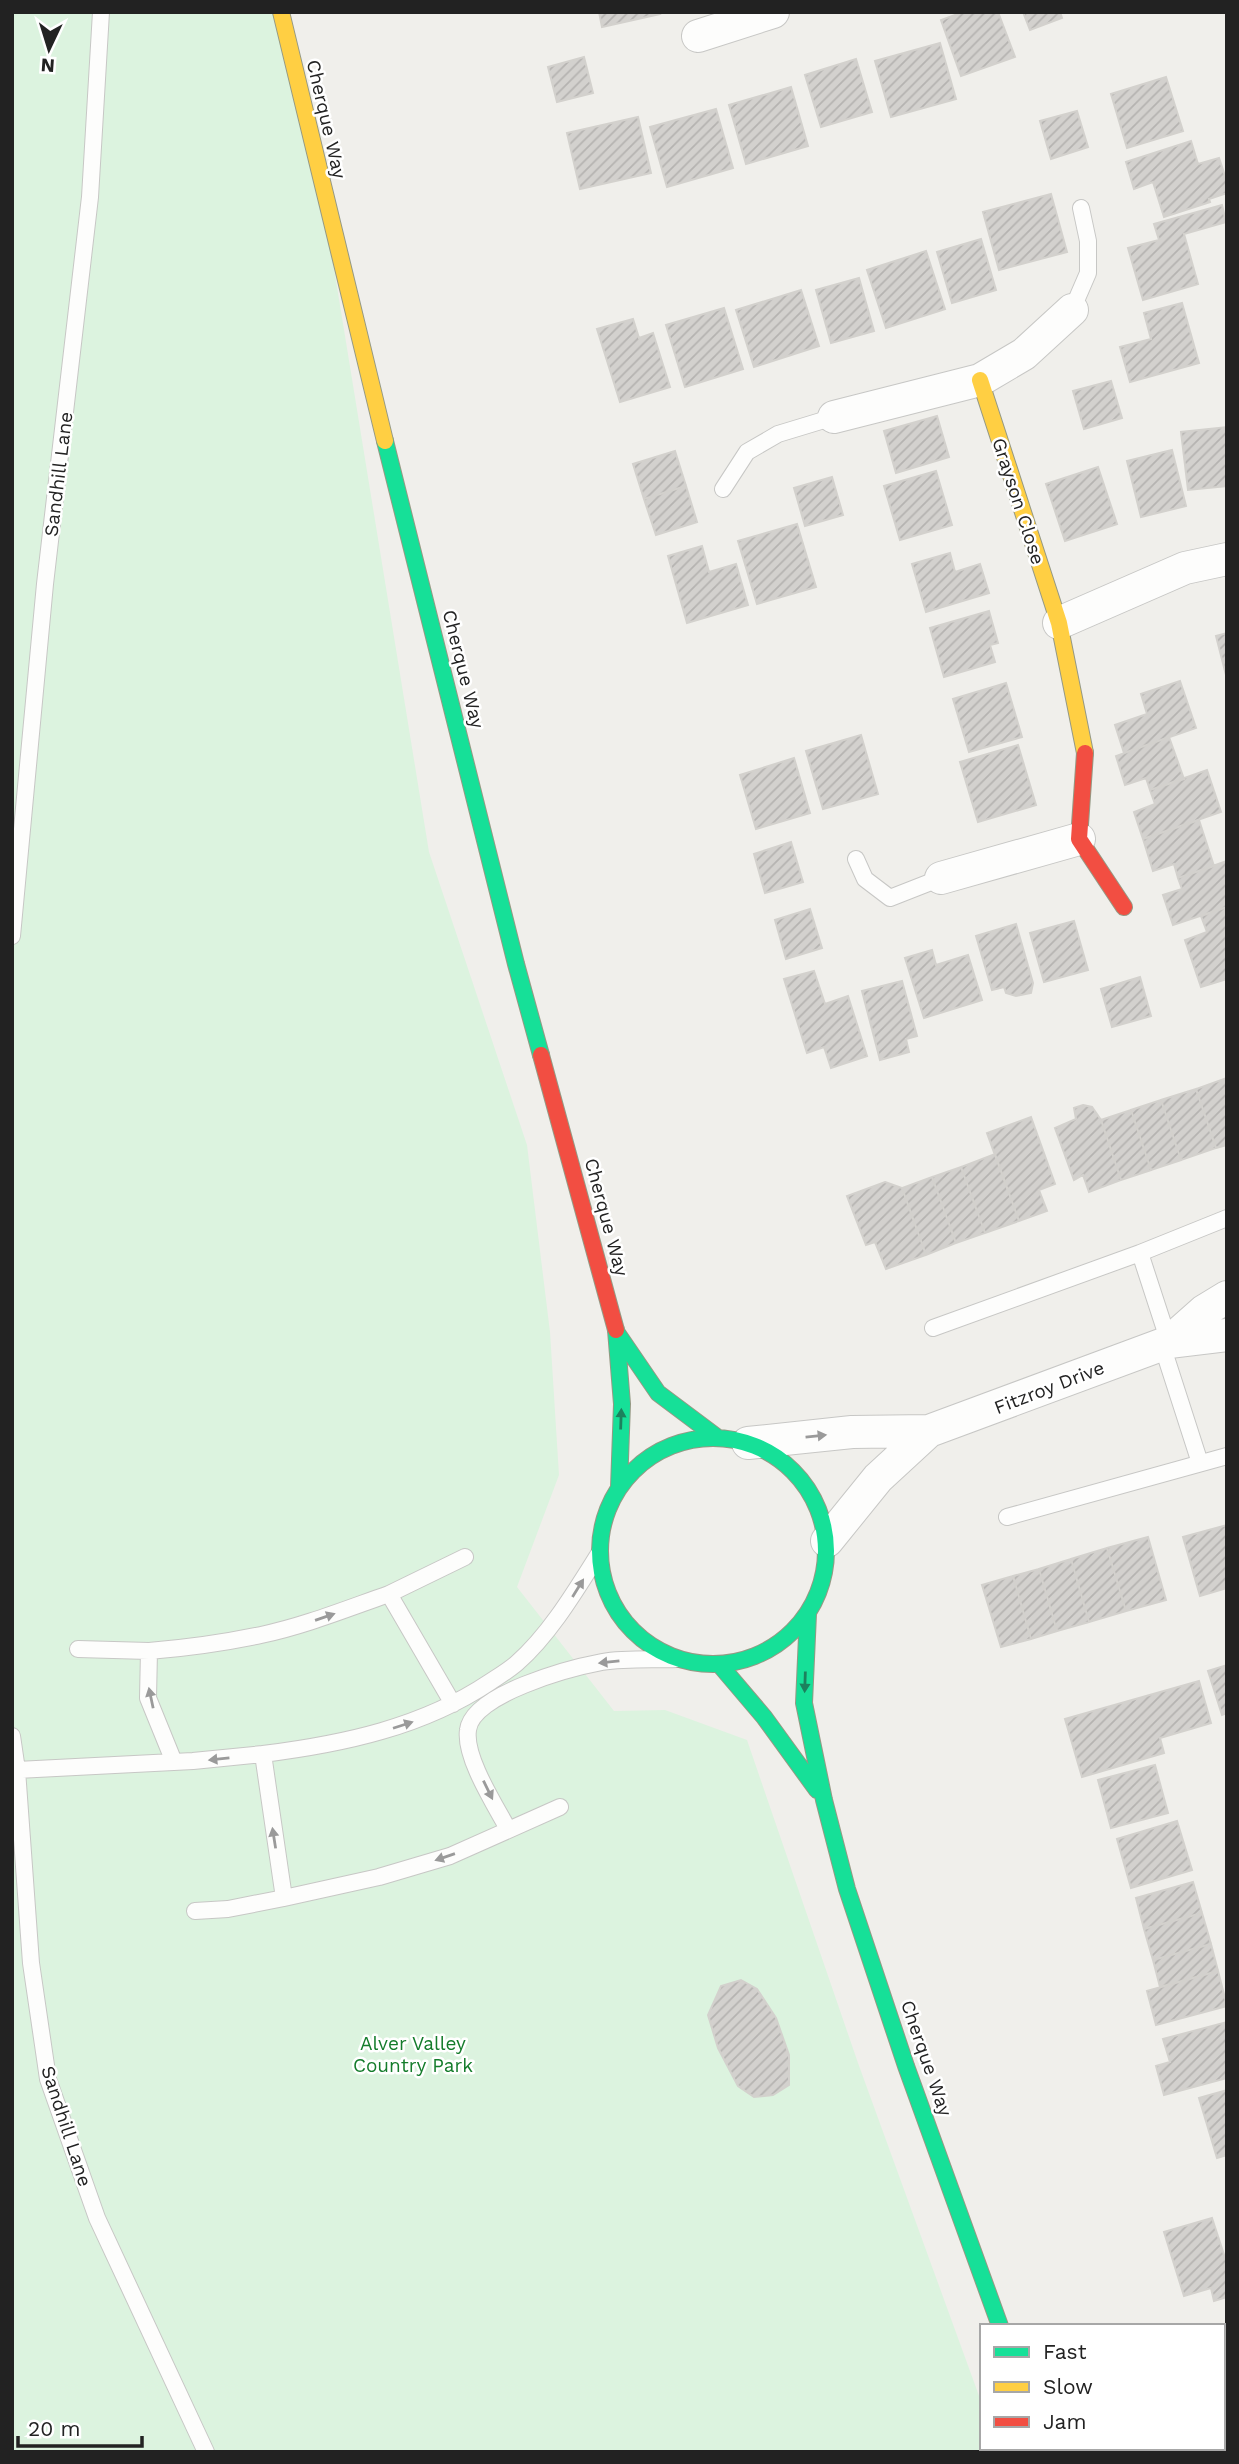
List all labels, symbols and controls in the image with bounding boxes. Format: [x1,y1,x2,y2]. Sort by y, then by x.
north arrow [14,14,84,84]
text: N [40,53,56,77]
street label: Cherque Way [302,57,351,181]
street label: Sandhill Lane [39,410,78,538]
street label: Grayson Close [987,435,1050,567]
street label: Cherque Way [438,607,489,731]
street label: Cherque Way [580,1156,633,1279]
street label: Fitzroy Drive [991,1356,1108,1419]
one-way arrow [615,1408,627,1430]
one-way arrow [805,1430,827,1441]
one-way arrow [571,1578,584,1597]
one-way arrow [314,1611,335,1622]
one-way arrow [598,1657,620,1668]
one-way arrow [800,1671,811,1693]
one-way arrow [145,1687,156,1709]
one-way arrow [393,1719,414,1729]
one-way arrow [208,1753,230,1764]
one-way arrow [483,1780,494,1800]
one-way arrow [269,1827,280,1849]
one-way arrow [435,1852,456,1863]
street label: Cherque Way [896,1997,957,2119]
park label: Alver Valley Country Park [353,2032,473,2077]
street label: Sandhill Lane [36,2063,97,2189]
legend [980,2324,1225,2450]
text: Fast [1043,2339,1087,2364]
text: Slow [1043,2374,1093,2399]
scale bar [18,2404,142,2448]
text: Jam [1043,2409,1086,2434]
text: 20 m [28,2416,80,2441]

